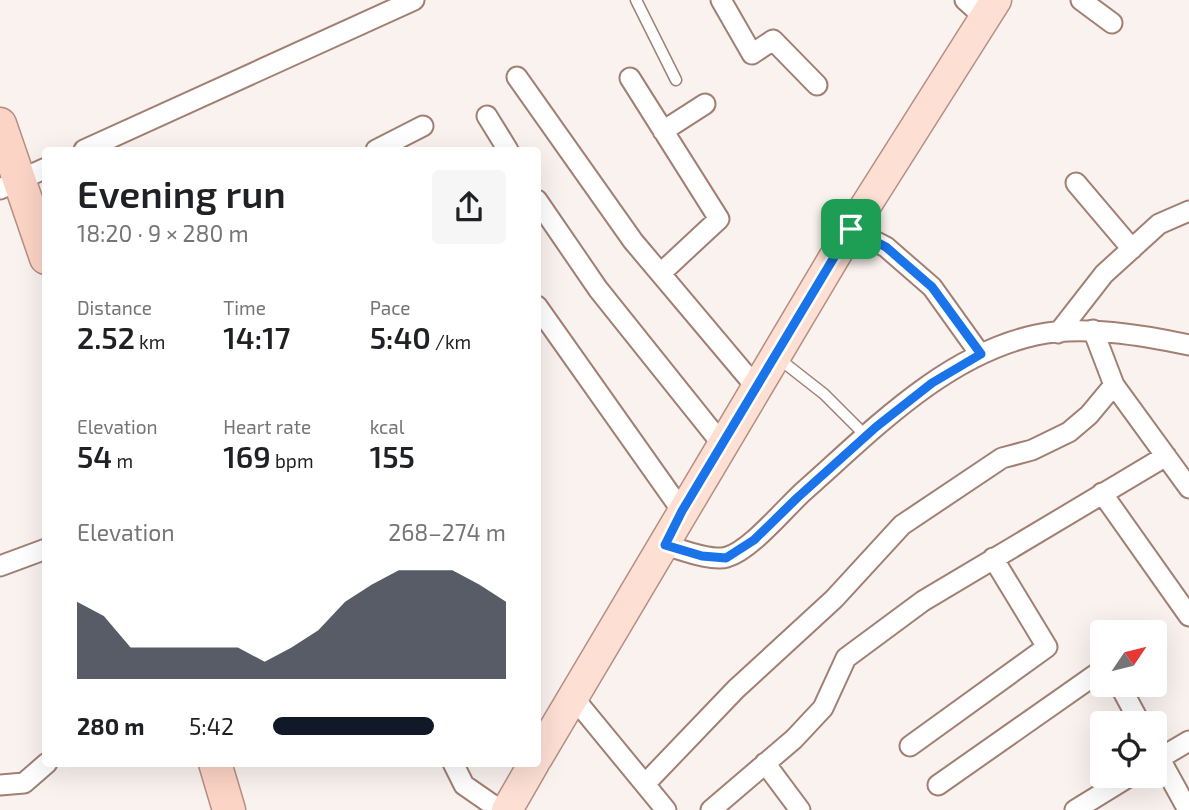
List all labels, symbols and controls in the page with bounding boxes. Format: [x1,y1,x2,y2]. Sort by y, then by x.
text: Evening run [77,170,286,216]
button: share [432,170,506,244]
pin [821,199,881,259]
icon: arrive [832,210,870,248]
text: 18:20 · 9 × 280 m [77,219,249,247]
text: Distance [77,296,152,319]
text: Time [223,296,266,319]
text: Pace [370,296,411,319]
text: 2.52 [77,319,135,355]
text: 14:17 [223,319,290,355]
text: 5:40 [370,319,431,355]
text: km [135,330,165,353]
text: /km [431,330,471,353]
text: Elevation [77,415,158,438]
text: Heart rate [223,415,311,438]
text: kcal [370,415,404,438]
text: 54 [77,438,112,474]
text: 169 [223,438,271,474]
text: 155 [370,438,415,474]
text: m [112,449,133,472]
text: bpm [271,449,314,472]
text: Elevation [77,518,175,546]
text: 268–274 m [388,518,506,546]
north arrow [1090,620,1167,696]
map controls [1090,620,1167,788]
button: locate [1090,711,1167,788]
text: 280 m [77,712,144,740]
text: 5:42 [189,712,234,740]

